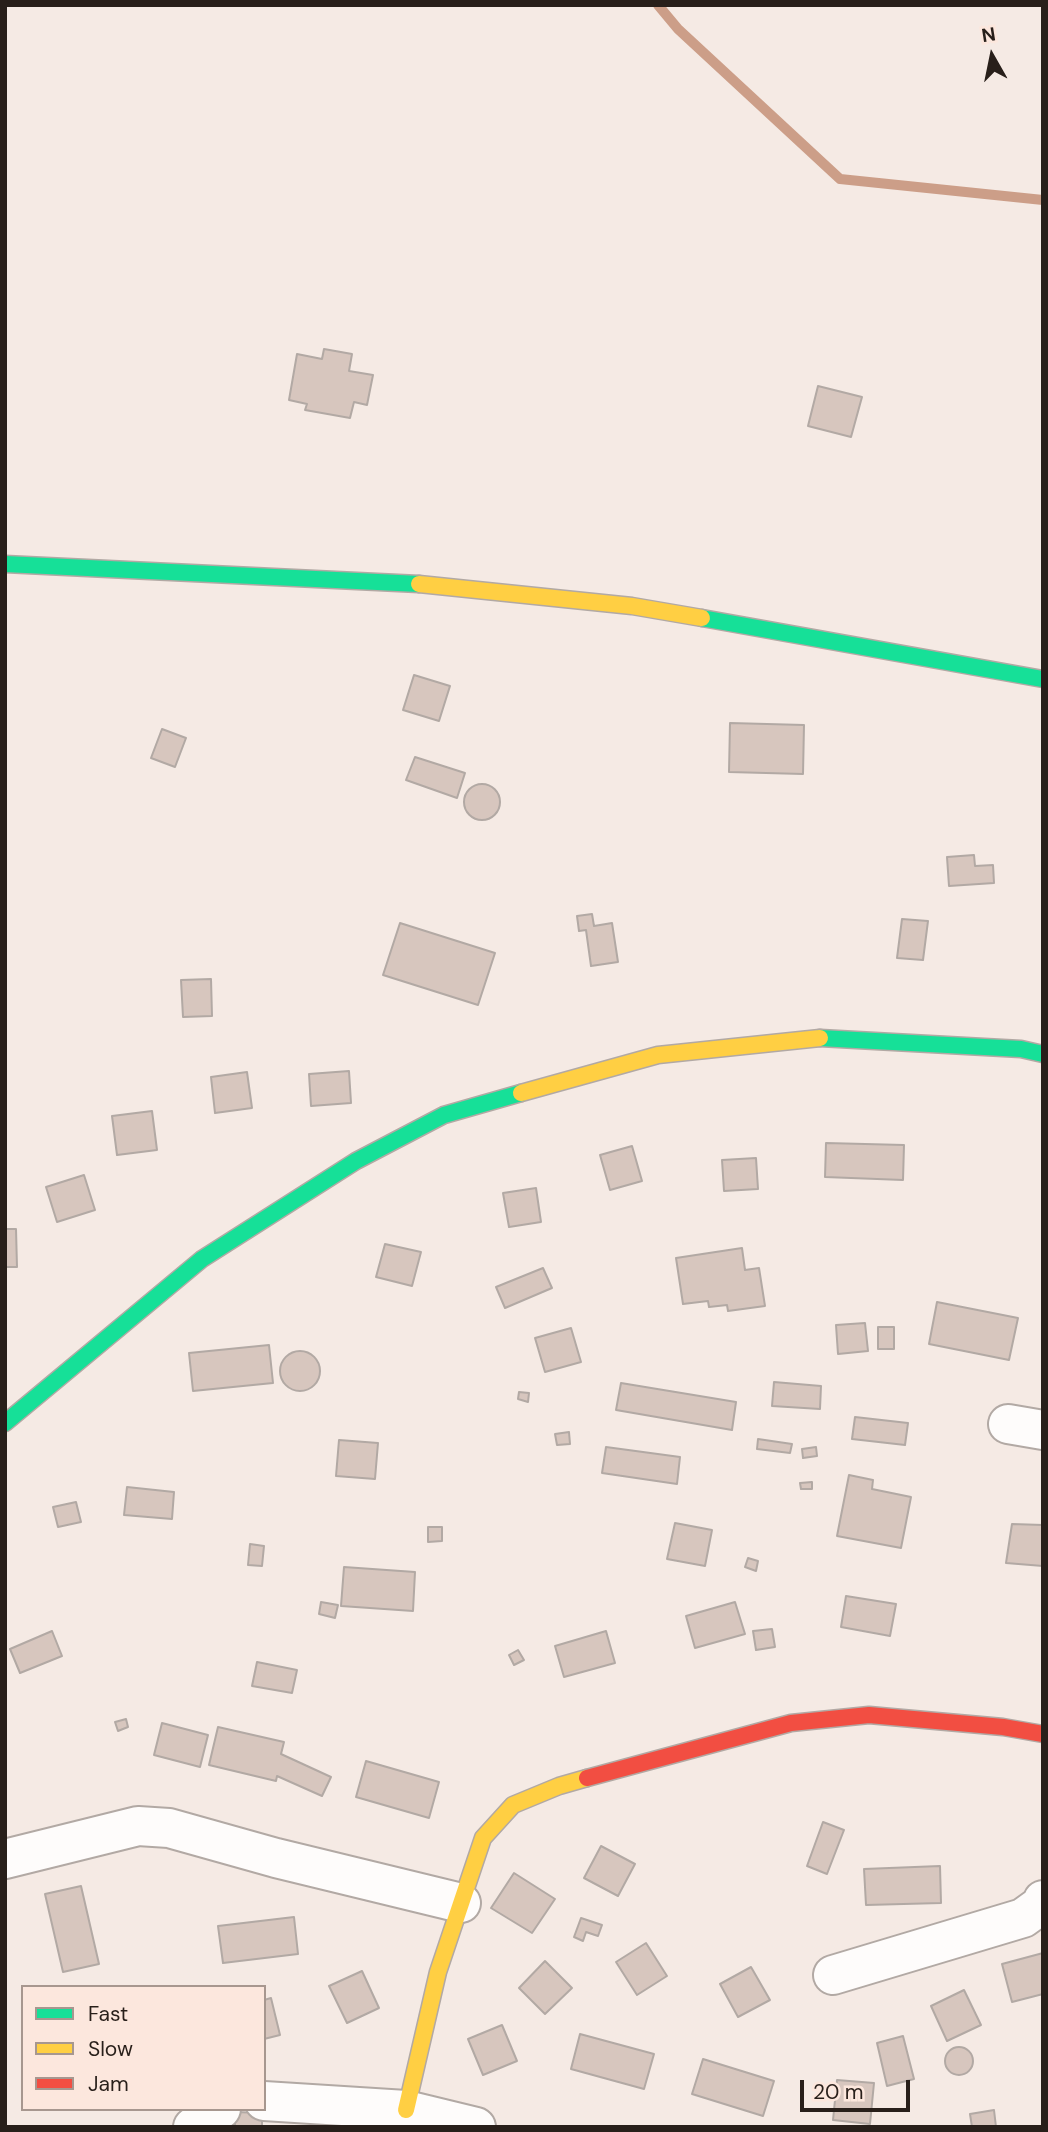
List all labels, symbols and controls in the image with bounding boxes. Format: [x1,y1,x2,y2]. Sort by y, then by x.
north arrow [957,21,1027,91]
text: N [980,21,997,48]
legend [21,1985,266,2111]
text: Fast [88,2000,128,2028]
text: Slow [88,2035,133,2063]
scale bar [803,2066,913,2110]
text: Jam [88,2070,129,2098]
text: 20 m [813,2078,864,2106]

